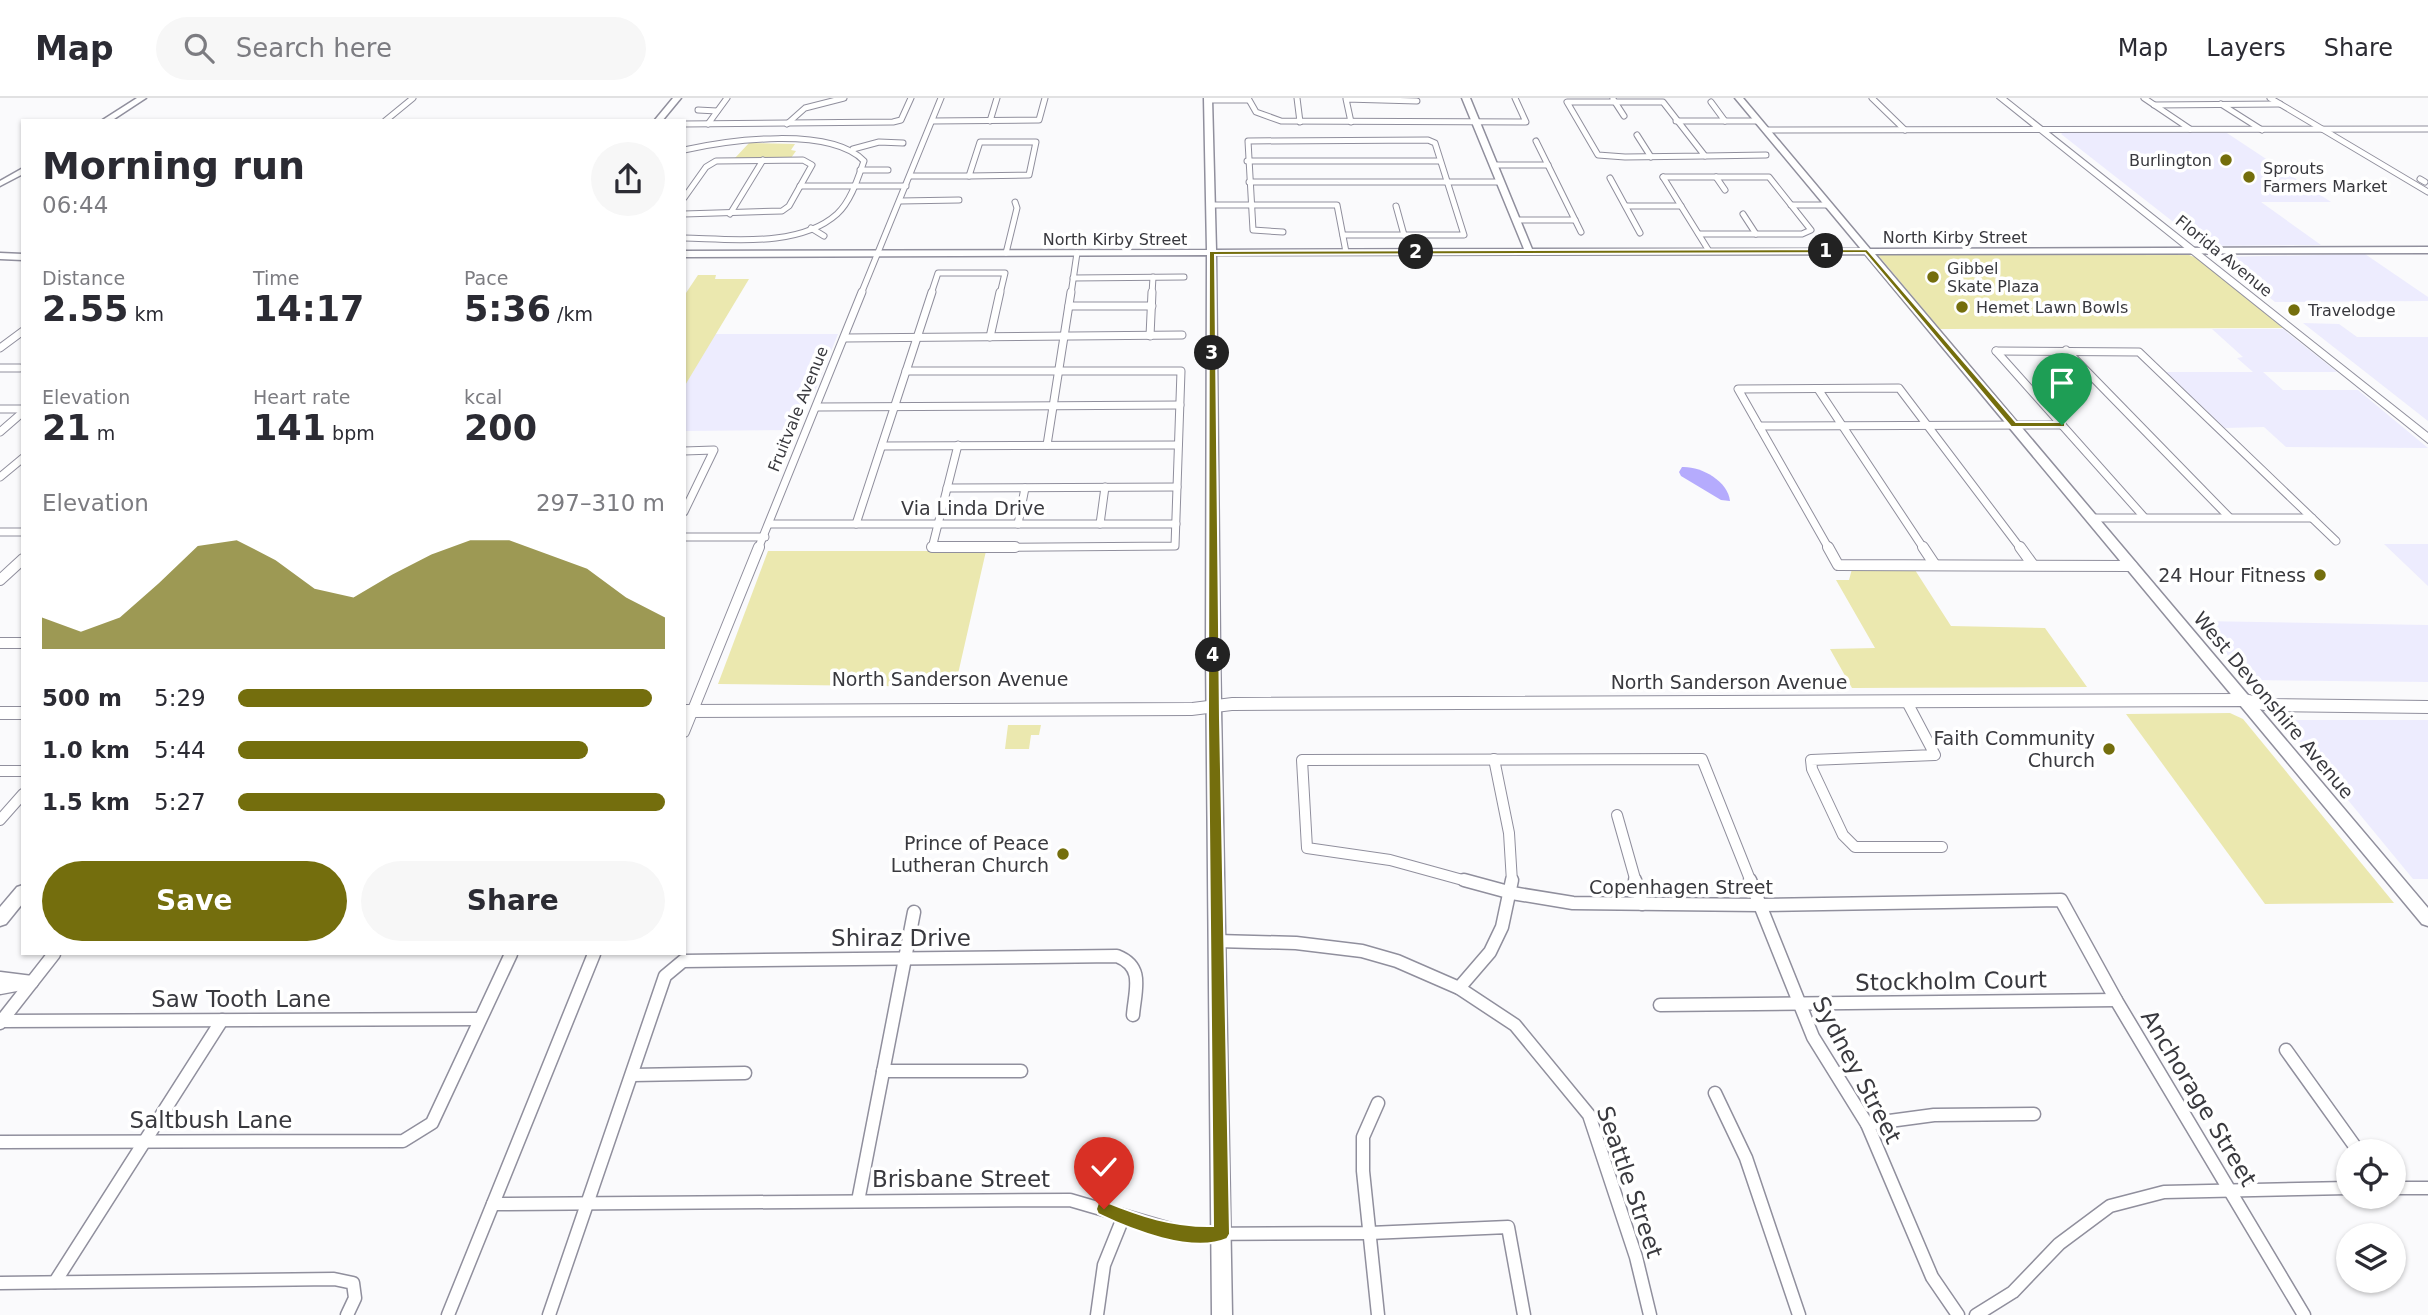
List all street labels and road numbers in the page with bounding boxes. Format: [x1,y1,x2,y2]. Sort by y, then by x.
street label: Florida Avenue [2172,211,2276,301]
street label: North Kirby Street [1883,228,2027,247]
street label: North Kirby Street [1043,230,1187,249]
street label: Fruitvale Avenue [764,344,832,474]
street label: Via Linda Drive [901,497,1045,519]
street label: West Devonshire Avenue [2189,607,2359,803]
street label: North Sanderson Avenue [832,668,1068,690]
street label: North Sanderson Avenue [1611,671,1847,693]
street label: Copenhagen Street [1589,876,1773,898]
street label: Shiraz Drive [831,925,971,951]
street label: Stockholm Court [1855,966,2047,996]
street label: Saw Tooth Lane [151,986,331,1012]
street label: Sydney Street [1807,992,1907,1148]
street label: Anchorage Street [2136,1005,2262,1191]
street label: Seattle Street [1592,1103,1668,1261]
street label: Saltbush Lane [130,1107,292,1133]
street label: Brisbane Street [872,1166,1050,1192]

